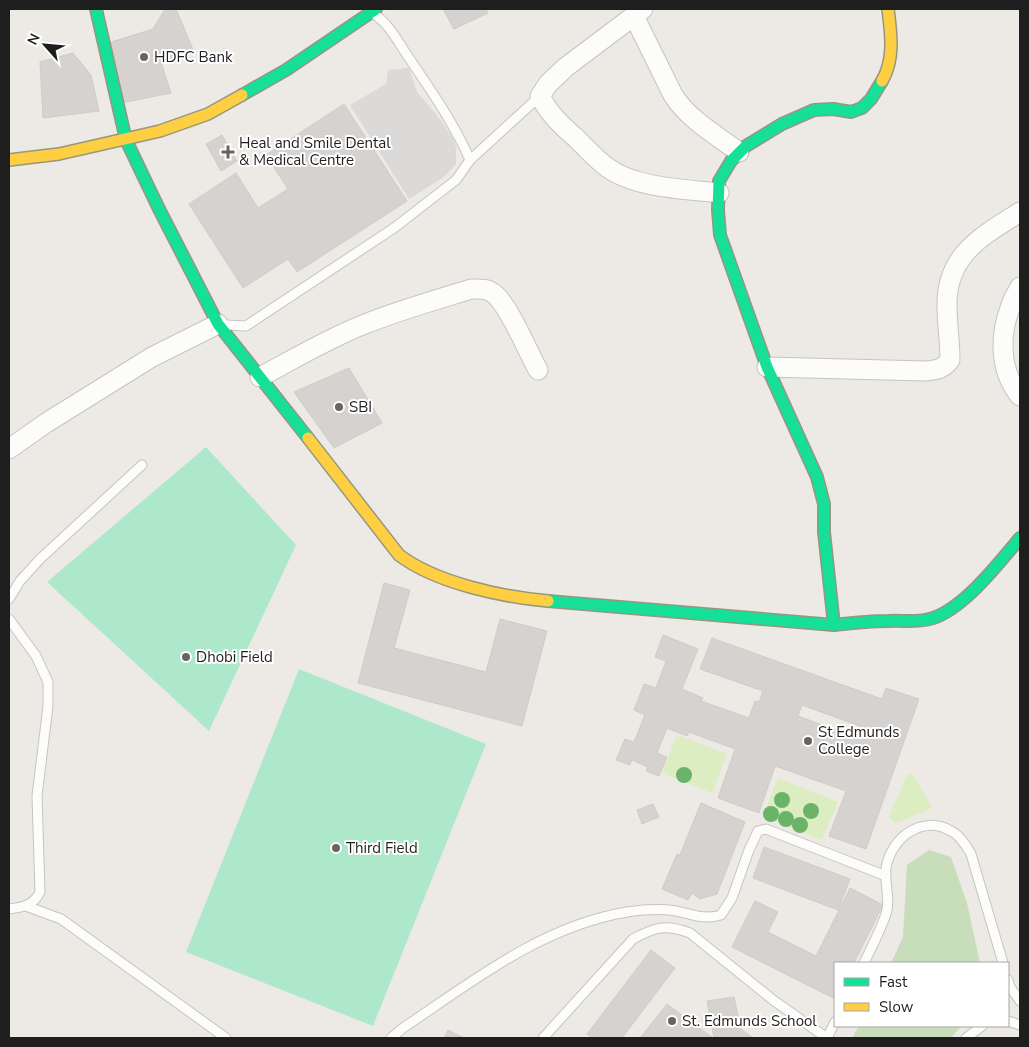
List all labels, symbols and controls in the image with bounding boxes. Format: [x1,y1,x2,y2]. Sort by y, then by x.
north arrow [20,20,70,70]
text: N [23,30,45,48]
place label: HDFC Bank [154,47,233,67]
marker: HDFC Bank [138,51,150,63]
place label: Heal and Smile Dental & Medical Centre [239,133,391,170]
marker: Heal and Smile Dental & Medical Centre [221,145,235,159]
place label: SBI [349,397,372,417]
marker: SBI [333,401,345,413]
place label: Dhobi Field [196,647,273,667]
marker: Dhobi Field [180,651,192,663]
place label: St Edmunds College [818,722,899,759]
marker: St Edmunds College [802,735,814,747]
place label: Third Field [346,838,418,858]
marker: Third Field [330,842,342,854]
legend [834,962,1009,1027]
text: Fast [879,972,908,992]
text: Slow [879,997,914,1017]
place label: St. Edmunds School [682,1011,817,1031]
marker: St. Edmunds School [666,1015,678,1027]

